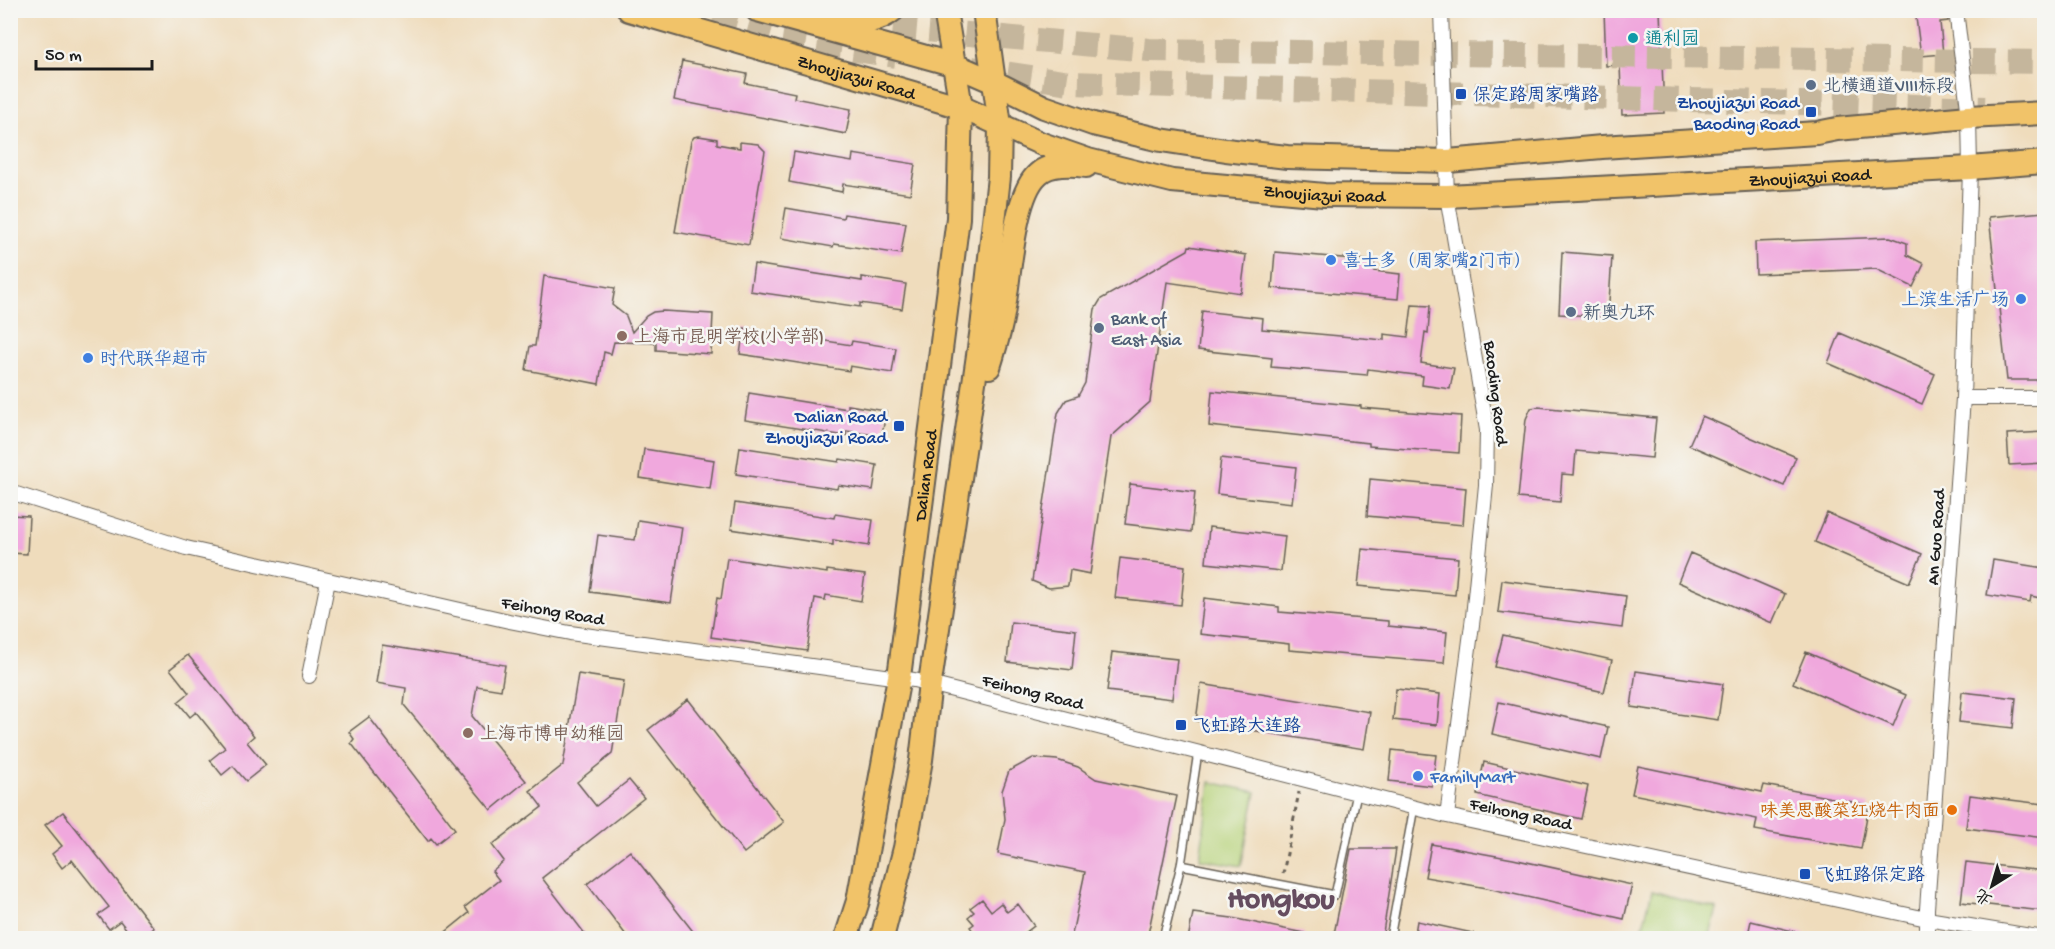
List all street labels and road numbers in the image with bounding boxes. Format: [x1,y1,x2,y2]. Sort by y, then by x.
street label: Zhoujiazui Road [794,52,919,106]
street label: Zhoujiazui Road [1748,165,1873,193]
street label: Zhoujiazui Road [1262,181,1387,209]
street label: Baoding Road [1478,339,1512,448]
street label: Dalian Road [911,427,944,523]
street label: An Guo Road [1924,487,1951,586]
street label: Feihong Road [499,593,607,632]
street label: Feihong Road [979,670,1087,717]
street label: Feihong Road [1467,794,1575,837]

